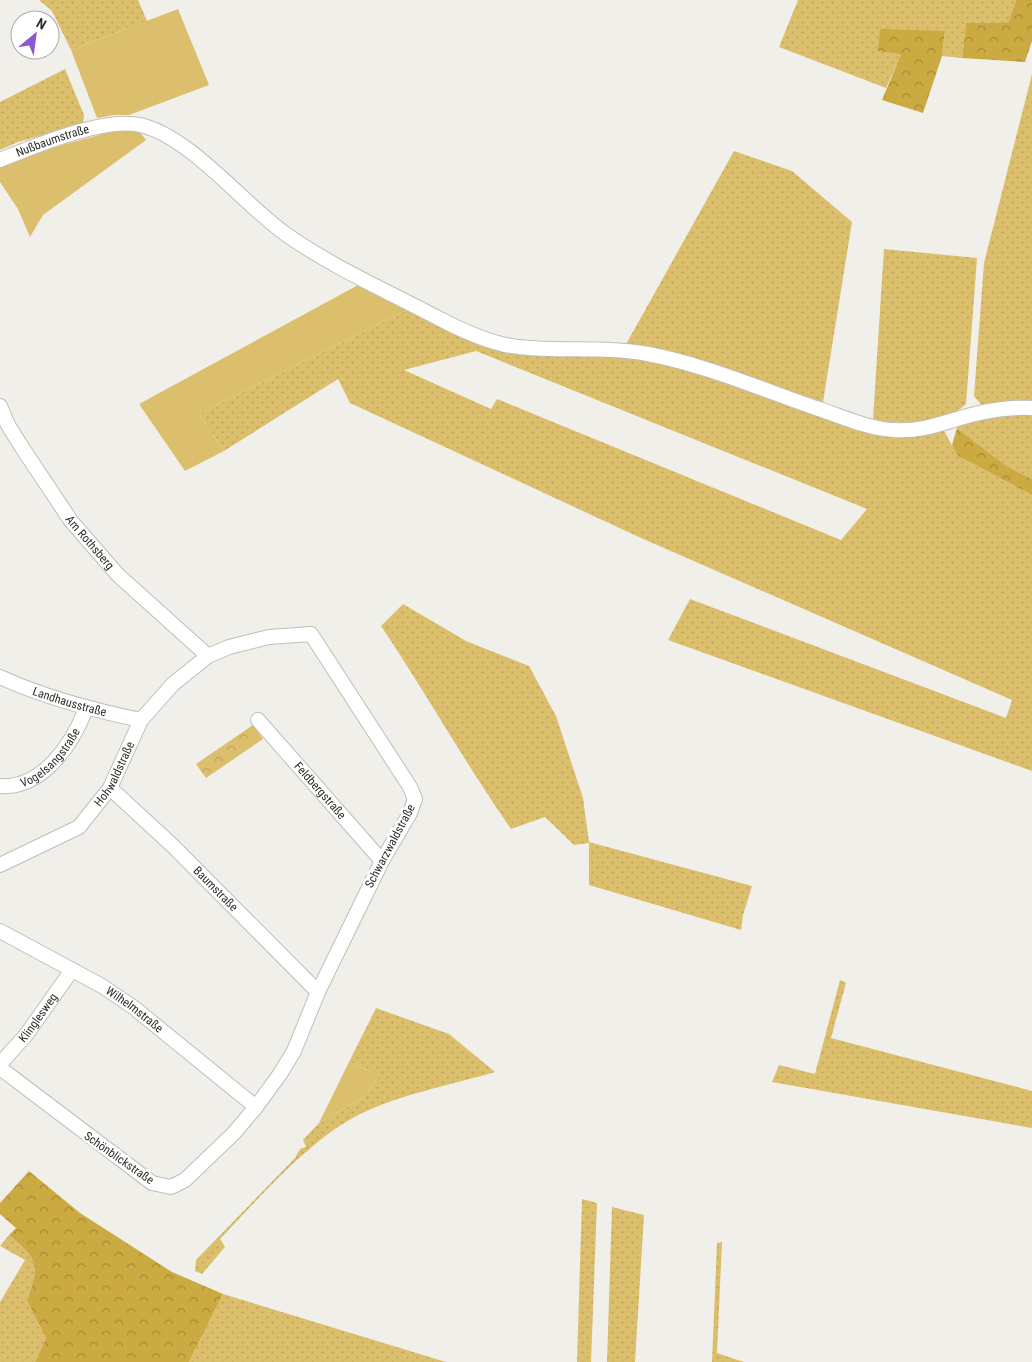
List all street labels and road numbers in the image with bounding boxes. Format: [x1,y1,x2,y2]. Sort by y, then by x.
street label: Nußbaumstraße [14,122,91,160]
street label: Am Rothsberg [62,513,117,572]
street label: Landhausstraße [31,684,108,719]
street label: Vogelsangstraße [18,725,83,790]
street label: Hohwaldstraße [91,739,137,809]
street label: Feldbergstraße [291,759,349,822]
street label: Schwarzwaldstraße [362,802,418,890]
street label: Baumstraße [190,864,241,914]
street label: Wilhelmstraße [103,984,166,1036]
street label: Klinglesweg [16,990,60,1045]
street label: Schönblickstraße [81,1129,157,1187]

